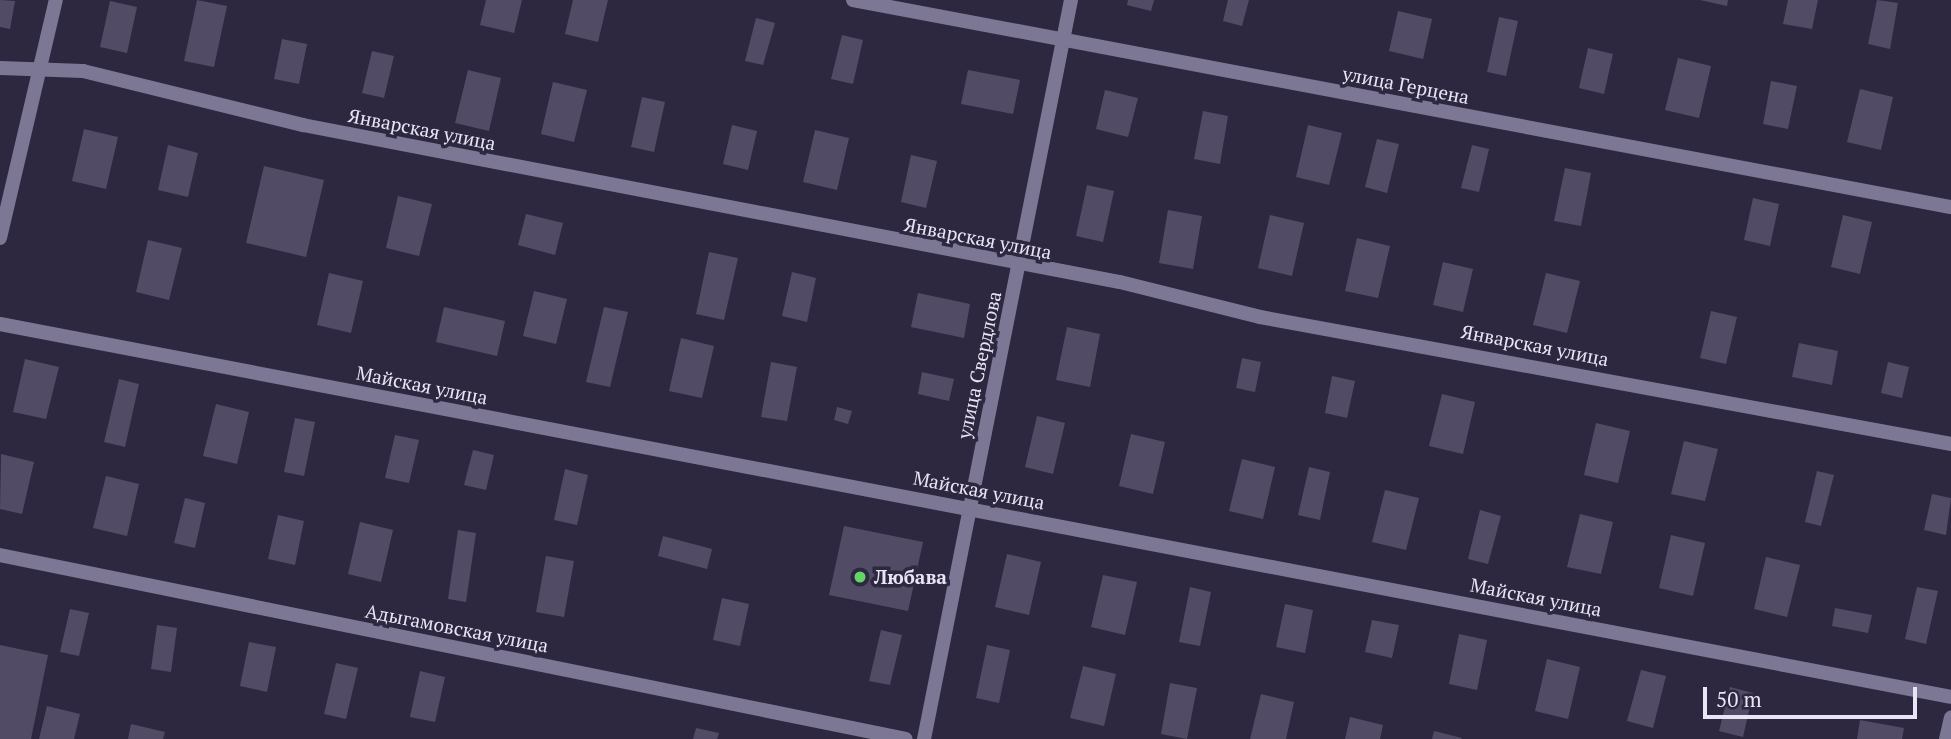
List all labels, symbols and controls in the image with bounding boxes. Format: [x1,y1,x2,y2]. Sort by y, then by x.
street label: улица Герцена [1341,62,1471,108]
street label: Январская улица [346,104,498,154]
street label: Январская улица [902,213,1054,263]
street label: улица Свердлова [952,289,1006,441]
street label: Январская улица [1459,320,1611,370]
street label: Майская улица [354,361,490,409]
street label: Майская улица [911,466,1047,514]
place label: Любава [874,566,947,588]
marker: Любава [852,569,868,585]
street label: Майская улица [1468,573,1604,621]
street label: Адыгамовская улица [363,599,551,657]
scale bar [1706,672,1920,716]
text: 50 m [1716,685,1762,713]

